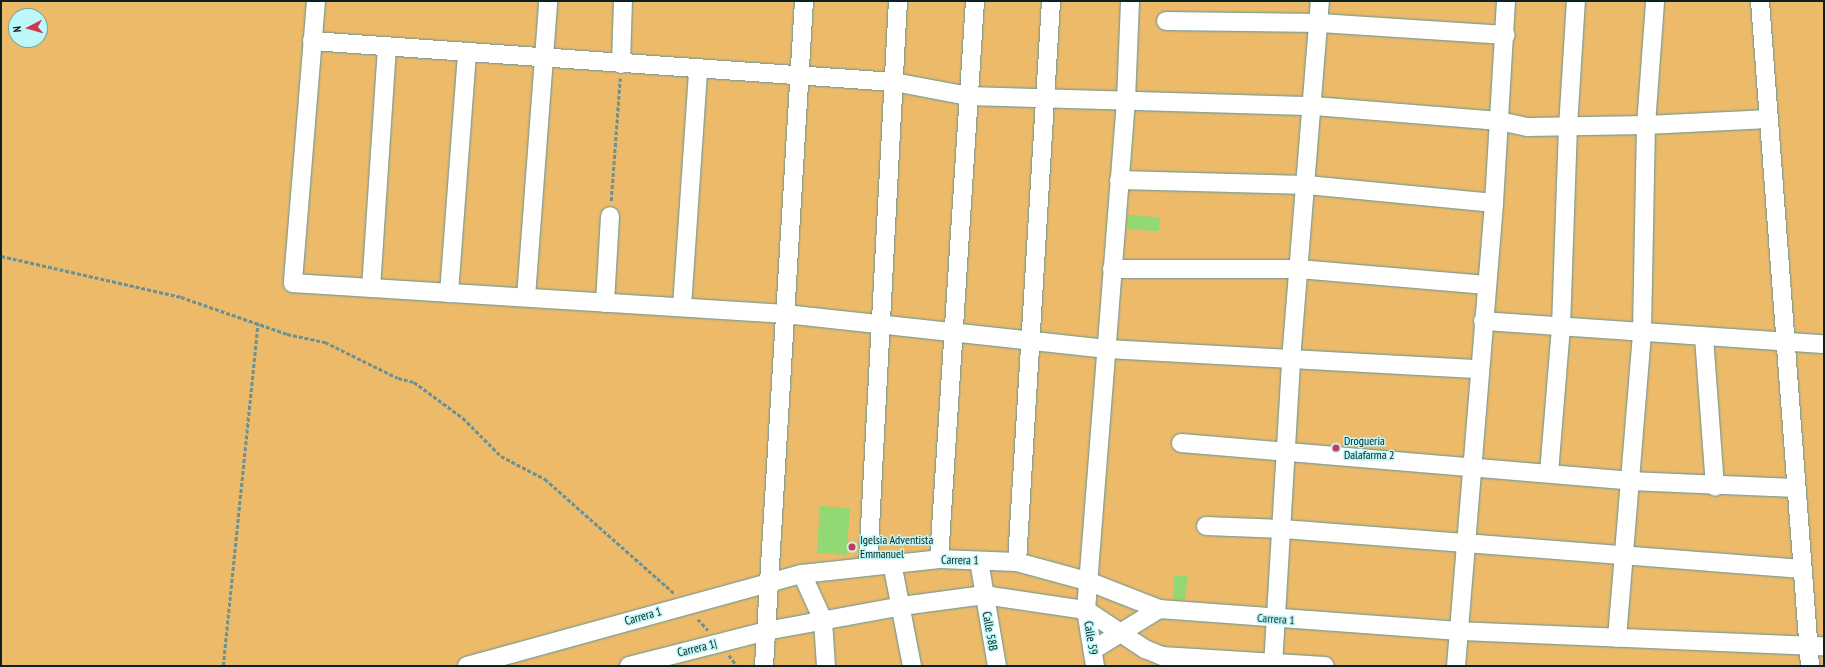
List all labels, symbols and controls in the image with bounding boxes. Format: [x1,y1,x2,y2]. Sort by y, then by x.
north arrow [8,8,48,48]
text: N [10,25,24,33]
place label: Drogueria Dalafarma 2 [1344,434,1394,462]
marker: Drogueria Dalafarma 2 [1331,443,1341,453]
place label: Igelsia Adventista Emmanuel [860,533,934,561]
marker: Igelsia Adventista Emmanuel [847,542,857,552]
street label: Carrera 1 [941,552,979,568]
street label: Carrera 1 [623,604,663,628]
street label: Calle 58B [979,610,1001,652]
street label: Carrera 1 [1257,611,1295,627]
street label: Calle 59 [1081,620,1101,656]
street label: Carrera 1| [676,636,718,660]

